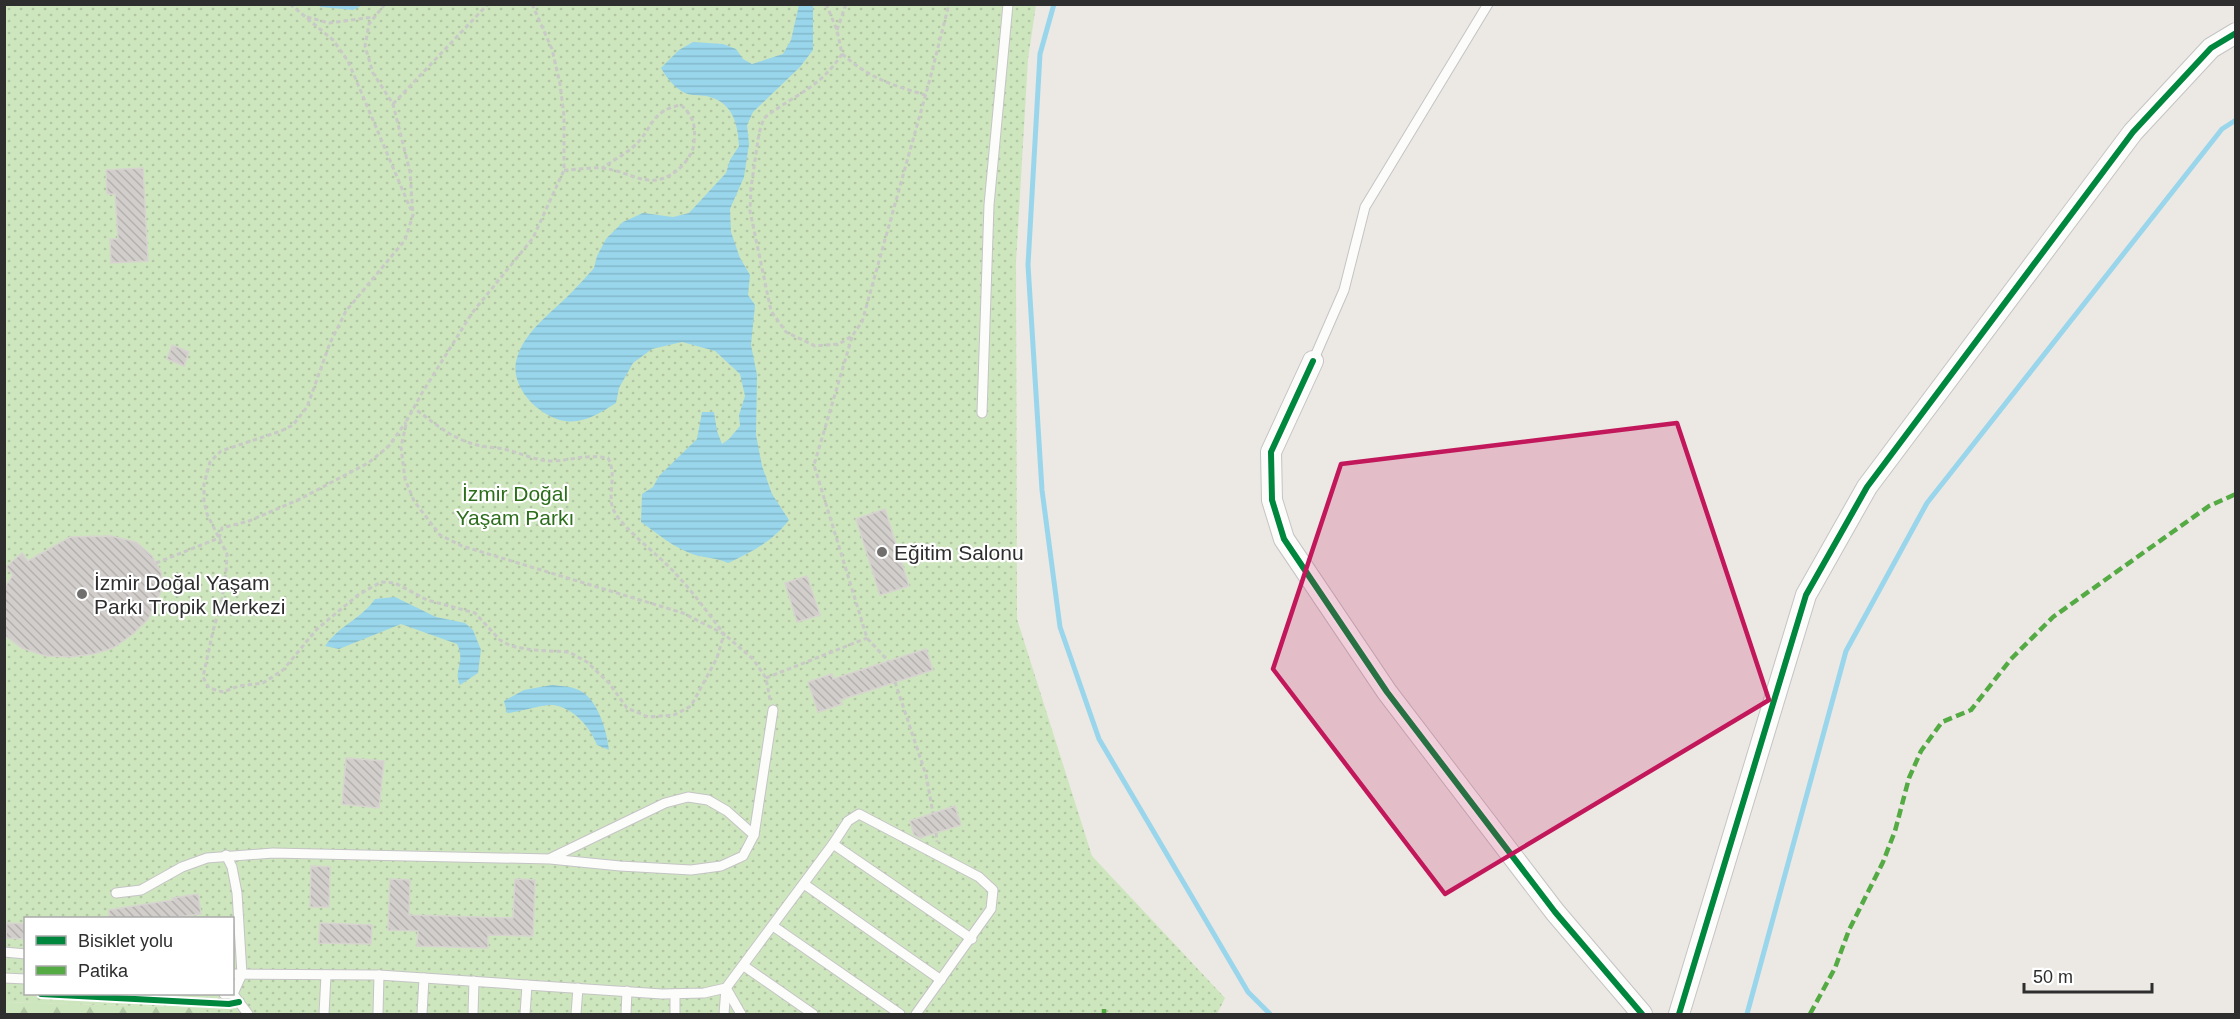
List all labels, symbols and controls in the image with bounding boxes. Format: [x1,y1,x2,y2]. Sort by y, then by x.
park label: İzmir Doğal Yaşam Parkı [456,482,574,529]
place label: Eğitim Salonu [894,541,1024,564]
marker: Eğitim Salonu [875,545,889,559]
place label: İzmir Doğal Yaşam Parkı Tropik Merkezi [94,571,285,618]
marker: İzmir Doğal Yaşam Parkı Tropik Merkezi [75,587,89,601]
legend [24,917,234,995]
text: Bisiklet yolu [78,931,173,951]
scale bar [2024,956,2152,994]
text: Patika [78,961,129,981]
text: 50 m [2033,967,2073,987]

